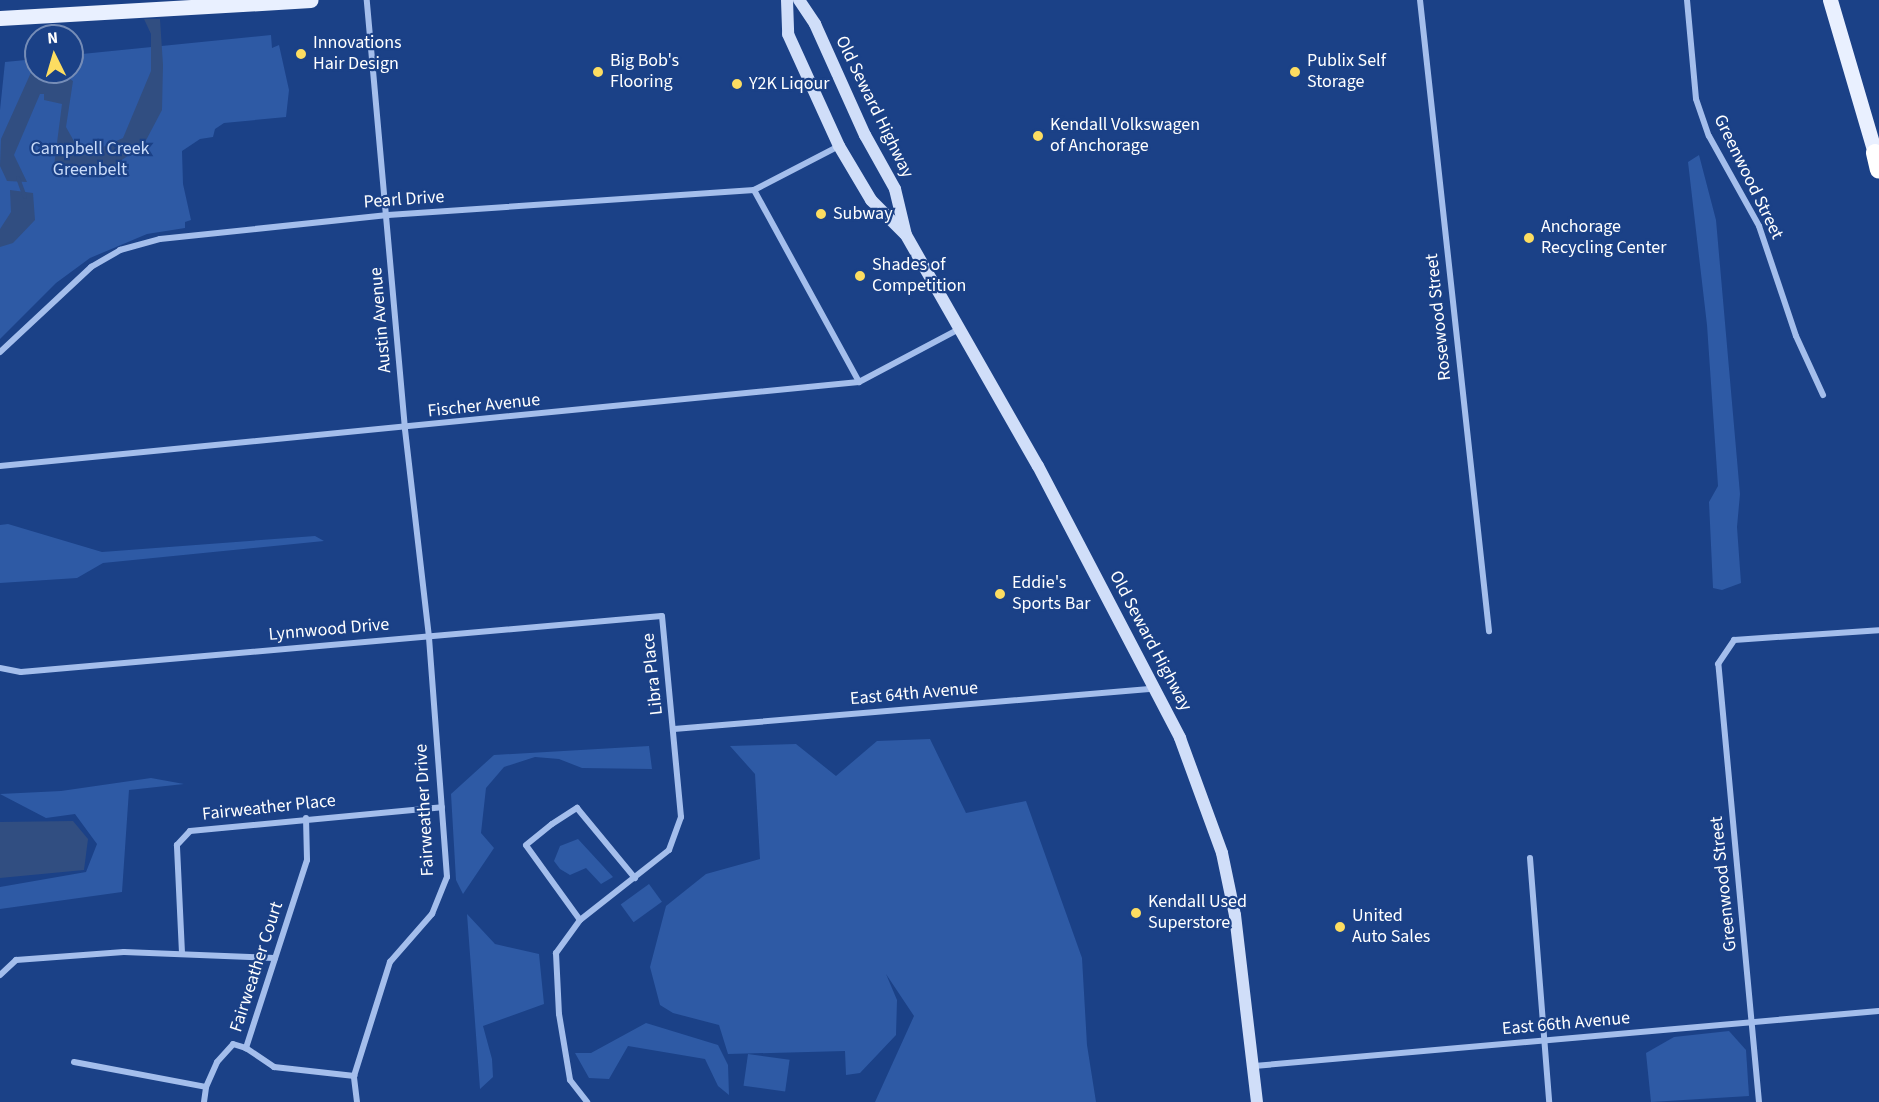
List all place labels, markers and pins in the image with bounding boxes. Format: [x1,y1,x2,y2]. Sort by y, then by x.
place label: Innovations Hair Design [313,33,402,76]
marker: Innovations Hair Design [294,47,308,61]
place label: Big Bob's Flooring [610,51,679,94]
place label: Publix Self Storage [1307,51,1386,94]
marker: Big Bob's Flooring [591,65,605,79]
marker: Publix Self Storage [1288,65,1302,79]
place label: Y2K Liqour [749,73,829,95]
marker: Y2K Liqour [730,77,744,91]
place label: Kendall Volkswagen of Anchorage [1050,115,1200,158]
marker: Kendall Volkswagen of Anchorage [1031,129,1045,143]
place label: Subway [833,203,893,225]
marker: Subway [814,207,828,221]
place label: Anchorage Recycling Center [1541,217,1666,260]
marker: Anchorage Recycling Center [1522,231,1536,245]
place label: Shades of Competition [872,255,966,298]
marker: Shades of Competition [853,269,867,283]
place label: Eddie's Sports Bar [1012,573,1091,616]
marker: Eddie's Sports Bar [993,587,1007,601]
place label: Kendall Used Superstore [1148,892,1247,934]
marker: Kendall Used Superstore [1129,906,1143,920]
place label: United Auto Sales [1352,906,1430,948]
marker: United Auto Sales [1333,920,1347,934]

